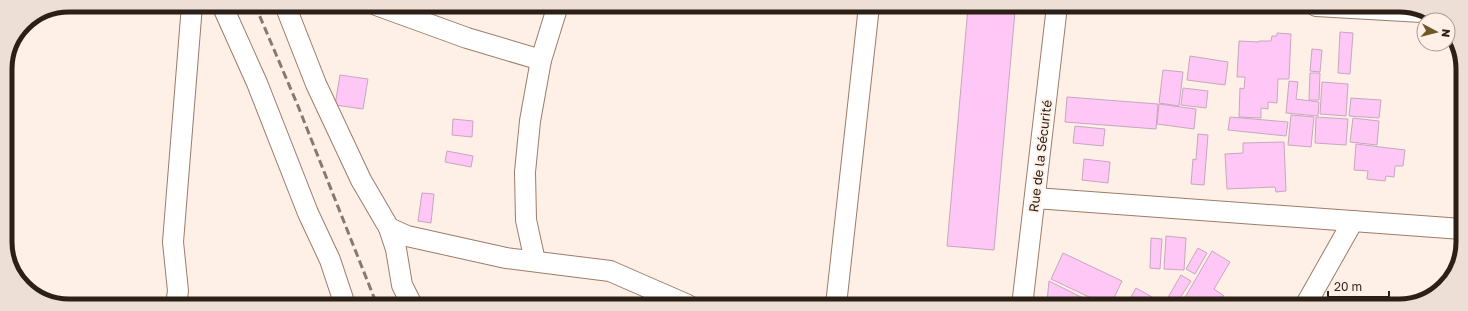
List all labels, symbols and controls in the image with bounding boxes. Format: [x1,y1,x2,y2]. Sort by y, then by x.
north arrow [1416,12,1456,52]
text: N [1439,28,1453,38]
street label: Rue de la Sécurité [1025,99,1055,213]
scale bar [1328,273,1389,299]
text: 20 m [1334,279,1362,294]

